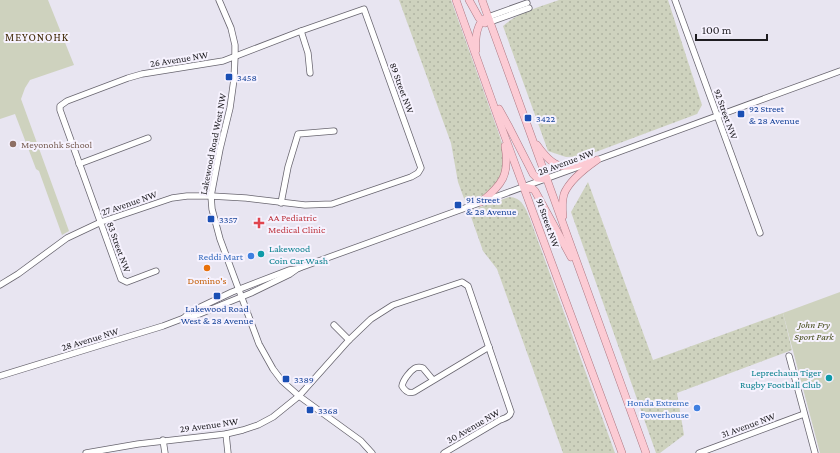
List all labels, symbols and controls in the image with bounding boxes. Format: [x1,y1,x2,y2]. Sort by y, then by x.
scale bar [696,16,767,42]
text: 100 m [702,23,732,37]
district label: MEYONOHK [5,31,69,43]
street label: 26 Avenue NW [149,49,210,69]
street label: 89 Street NW [388,61,417,116]
marker: 3458 [224,72,234,82]
place label: 3458 [237,72,257,83]
street label: 92 Street NW [712,87,740,141]
street label: Lakewood Road West NW [198,91,228,196]
place label: 92 Street & 28 Avenue [749,103,800,126]
marker: 92 Street & 28 Avenue [736,109,746,119]
marker: 3422 [523,113,533,123]
place label: 3422 [536,113,555,124]
marker: Meyonohk School [8,139,18,149]
place label: Meyonohk School [21,139,93,150]
street label: 28 Avenue NW [536,146,596,177]
street label: 27 Avenue NW [100,188,159,218]
place label: 91 Street & 28 Avenue [466,194,517,217]
street label: 91 Street NW [534,197,562,250]
marker: 91 Street & 28 Avenue [453,200,463,210]
place label: AA Pediatric Medical Clinic [268,212,326,235]
marker: 3357 [206,214,216,224]
place label: 3357 [219,214,238,225]
marker: AA Pediatric Medical Clinic [253,217,265,229]
street label: 83 Street NW [105,220,133,274]
place label: Lakewood Coin Car Wash [269,243,329,266]
marker: Lakewood Coin Car Wash [256,249,266,259]
place label: Reddi Mart [198,251,244,262]
marker: Reddi Mart [246,251,256,261]
marker: Domino's [202,263,212,273]
place label: Domino's [188,275,226,286]
marker: Lakewood Road West & 28 Avenue [212,291,222,301]
place label: Lakewood Road West & 28 Avenue [181,303,254,326]
park label: John Fry Sport Park [794,319,834,342]
street label: 28 Avenue NW [60,325,121,353]
place label: Leprechaun Tiger Rugby Football Club [740,367,821,390]
marker: Leprechaun Tiger Rugby Football Club [824,373,834,383]
marker: 3389 [281,374,291,384]
place label: 3389 [294,374,314,385]
place label: Honda Extreme Powerhouse [627,397,690,420]
marker: Honda Extreme Powerhouse [692,403,702,413]
marker: 3368 [305,405,315,415]
place label: 3368 [318,405,338,416]
street label: 30 Avenue NW [445,406,502,446]
street label: 31 Avenue NW [719,410,777,440]
street label: 29 Avenue NW [179,415,240,435]

